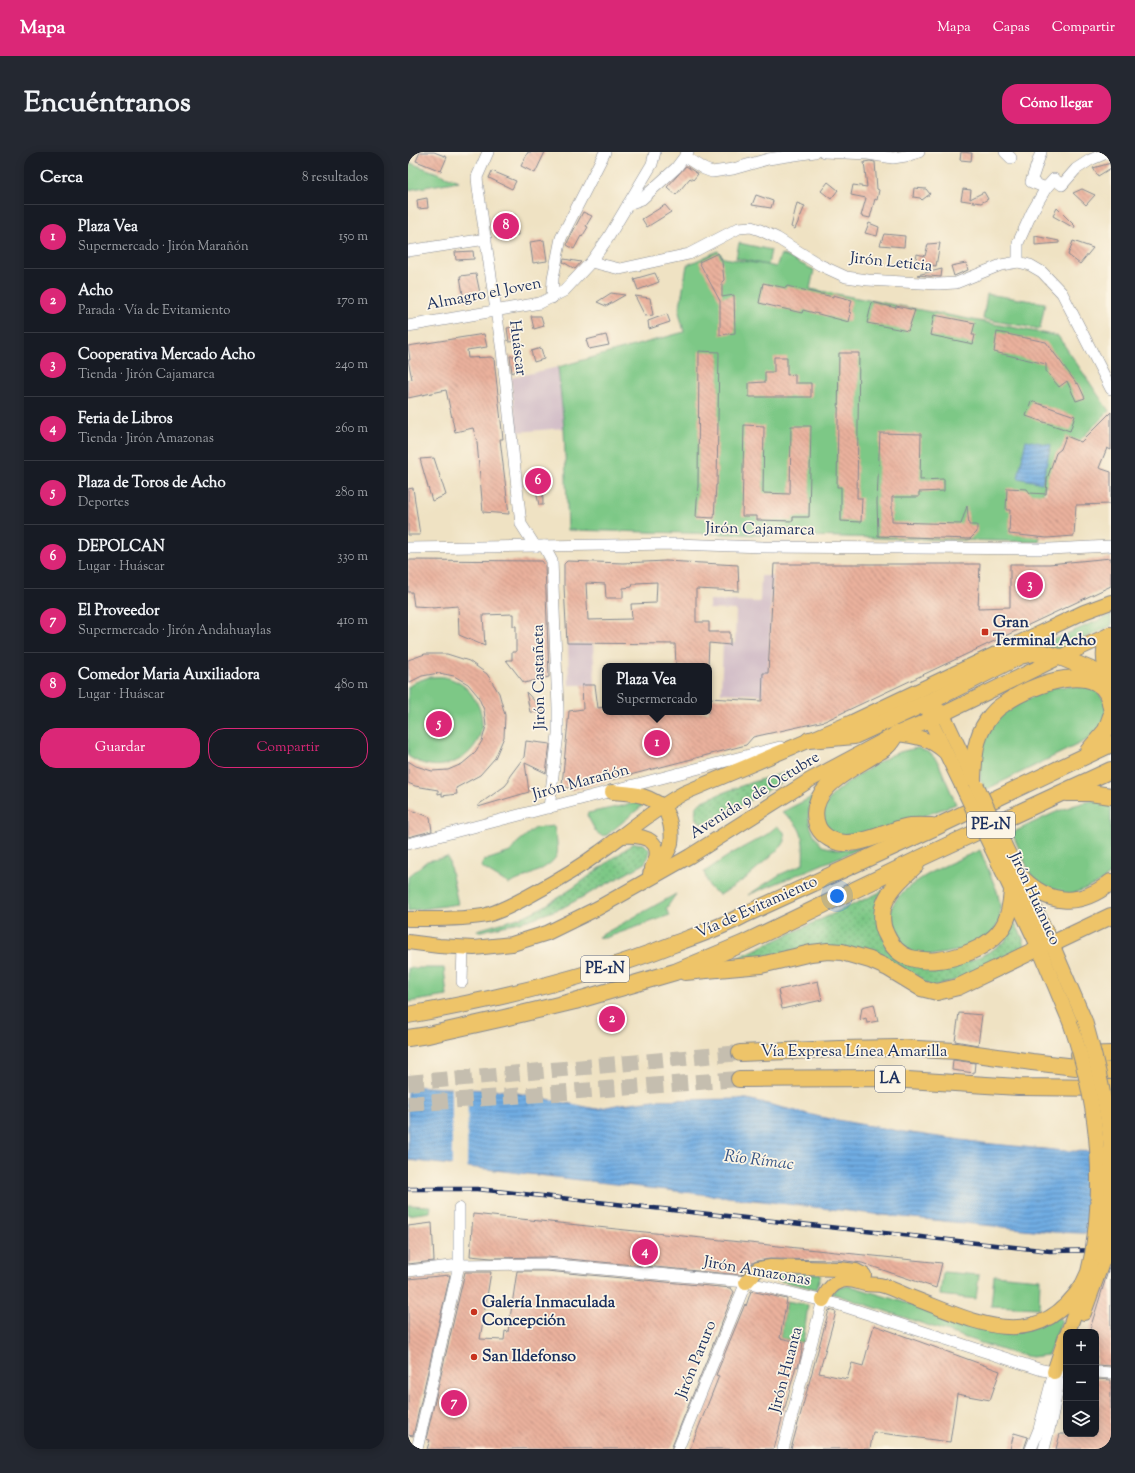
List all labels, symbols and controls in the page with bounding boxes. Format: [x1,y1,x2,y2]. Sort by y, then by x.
text: Mapa [20,15,65,42]
text: Mapa [937,18,971,38]
text: Capas [993,18,1030,38]
text: Compartir [1052,18,1115,38]
text: Encuéntranos [24,84,191,124]
button: Cómo llegar [1002,84,1111,124]
text: Cerca [40,166,83,190]
text: 8 resultados [302,169,368,187]
pin: 8 [493,211,519,241]
text: Plaza Vea [78,217,138,238]
text: 1 [51,228,55,246]
text: 150 m [339,228,368,246]
text: Supermercado · Jirón Marañón [78,238,249,256]
street label: Jirón Leticia [848,247,934,279]
street label: Almagro el Joven [424,272,544,317]
text: Acho [78,281,113,302]
text: 2 [50,292,56,310]
text: 170 m [337,292,368,310]
text: Parada · Vía de Evitamiento [78,302,230,320]
street label: Huáscar [502,319,532,377]
text: Cooperativa Mercado Acho [78,345,255,366]
text: 3 [50,356,56,374]
text: 240 m [335,356,368,374]
text: Tienda · Jirón Cajamarca [78,366,215,384]
text: Feria de Libros [78,409,173,430]
text: 4 [50,420,56,438]
text: 260 m [335,420,368,438]
text: Tienda · Jirón Amazonas [78,430,214,448]
pin: 6 [525,466,551,496]
text: Plaza de Toros de Acho [78,473,226,494]
text: 5 [51,484,55,502]
text: 280 m [335,484,368,502]
text: Deportes [78,494,129,512]
street label: Jirón Cajamarca [704,518,816,542]
text: DEPOLCAN [78,537,165,558]
text: 6 [50,548,56,566]
text: 330 m [337,548,368,566]
text: Lugar · Huáscar [78,558,165,576]
pin: 3 [1017,570,1043,600]
text: El Proveedor [78,601,160,622]
text: 7 [50,612,56,630]
text: 410 m [337,612,368,630]
place label: Gran Terminal Acho [993,612,1096,653]
text: Supermercado · Jirón Andahuaylas [78,622,271,640]
street label: Jirón Castañeta [528,623,552,731]
marker: Gran Terminal Acho [980,627,990,637]
popup [602,663,712,715]
text: Comedor Maria Auxiliadora [78,665,260,686]
text: Plaza Vea [617,670,676,691]
text: 8 [50,676,56,694]
text: 480 m [335,676,368,694]
text: Lugar · Huáscar [78,686,165,704]
text: Supermercado [617,691,697,709]
pin: 5 [426,709,452,739]
button: Guardar [40,728,200,768]
button: Compartir [208,728,368,768]
pin: 1 [644,728,670,758]
street label: Avenida 9 de Octubre [685,747,825,845]
street label: Jirón Marañón [529,759,633,807]
road number: PE-1N [967,812,1015,838]
street label: Jirón Huánuco [1002,848,1066,950]
street label: Vía de Evitamiento [692,871,822,945]
your location [827,886,847,906]
road number: PE-1N [581,956,629,982]
pin: 2 [599,1004,625,1034]
street label: Vía Expresa Línea Amarilla [761,1041,948,1064]
road number: LA [875,1066,905,1092]
water label: Río Rímac [723,1145,795,1177]
pin: 4 [632,1237,658,1267]
street label: Jirón Amazonas [701,1251,812,1293]
place label: Galería Inmaculada Concepción [482,1292,616,1333]
marker: Galería Inmaculada Concepción [469,1307,479,1317]
street label: Jirón Paruro [670,1317,723,1404]
street label: Jirón Huanta [764,1324,810,1417]
map controls [1063,1329,1099,1437]
button: + [1063,1329,1099,1365]
place label: San Ildefonso [482,1346,576,1369]
marker: San Ildefonso [469,1352,479,1362]
button: − [1063,1365,1099,1401]
pin: 7 [441,1388,467,1418]
button: layers [1063,1401,1099,1437]

